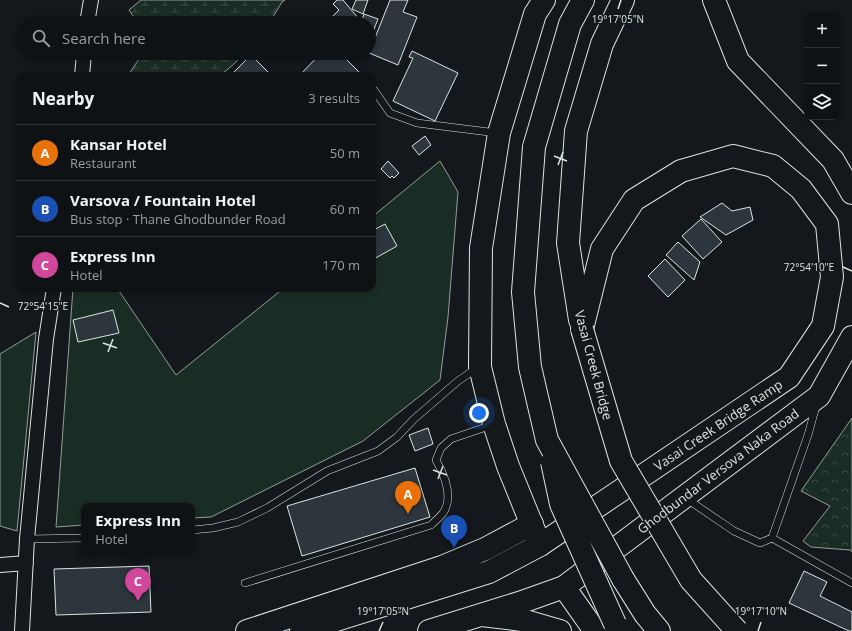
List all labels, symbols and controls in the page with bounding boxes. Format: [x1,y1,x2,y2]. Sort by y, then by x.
text: 19°17'05"N [592,12,644,26]
map controls [804,12,840,120]
button: + [804,12,840,48]
search box [16,16,376,60]
icon: search [30,27,52,49]
text: Search here [62,28,146,48]
button: − [804,48,840,84]
button: layers [804,84,840,120]
text: Nearby [32,87,94,110]
text: 3 results [308,89,360,107]
text: Kansar Hotel [70,134,167,154]
text: A [41,144,49,162]
text: 50 m [330,144,360,162]
text: Restaurant [70,154,137,172]
text: Varsova / Fountain Hotel [70,190,256,210]
text: B [41,200,49,218]
text: 60 m [330,200,360,218]
text: Bus stop · Thane Ghodbunder Road [70,210,286,228]
text: Express Inn [70,246,156,266]
text: C [41,256,49,274]
text: 170 m [322,256,360,274]
text: 72°54'10"E [784,260,834,274]
text: Hotel [70,266,103,284]
text: 72°54'15"E [18,299,68,313]
street label: Vasai Creek Bridge [571,308,617,422]
street label: Vasai Creek Bridge Ramp [650,375,786,475]
your location [469,403,489,423]
street label: Ghodbundar Versova Naka Road [634,404,802,538]
pin: A [395,481,421,514]
popup [81,503,195,555]
text: Express Inn [95,510,181,530]
pin: B [441,515,467,548]
text: Hotel [95,530,128,548]
pin: C [125,568,151,601]
text: 19°17'05"N [357,604,409,618]
text: 19°17'10"N [735,604,787,618]

